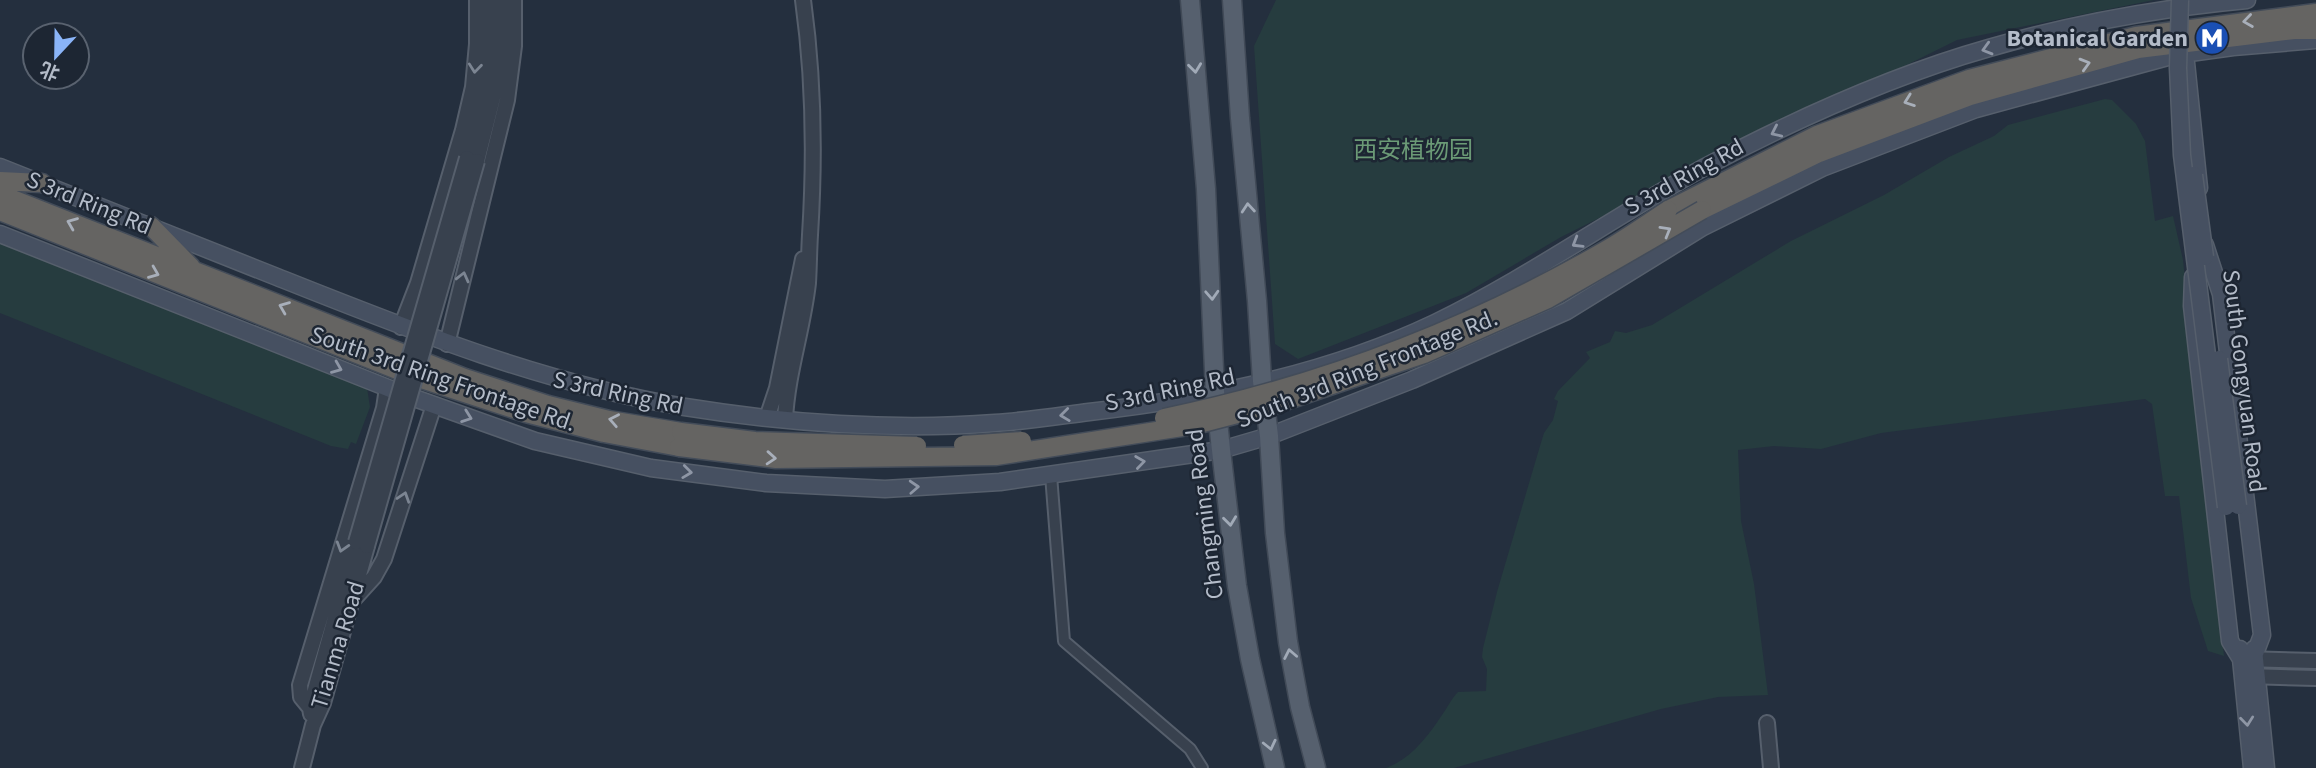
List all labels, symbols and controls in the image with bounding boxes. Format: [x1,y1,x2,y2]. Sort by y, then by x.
one-way arrow [2242,13,2254,28]
metro station icon: Botanical Garden [2193,19,2231,57]
north arrow [21,21,91,91]
place label: Botanical Garden [2007,21,2188,56]
one-way arrow [1981,40,1993,55]
text: 北 [36,54,64,86]
one-way arrow [2079,58,2091,72]
one-way arrow [467,62,482,74]
one-way arrow [1188,62,1203,74]
one-way arrow [1903,93,1915,107]
one-way arrow [1771,124,1783,138]
street label: S 3rd Ring Rd [1618,130,1750,224]
park label: 西安植物园 [1353,133,1473,168]
street label: S 3rd Ring Rd [21,162,157,244]
one-way arrow [1241,202,1256,213]
one-way arrow [67,217,79,231]
one-way arrow [1658,226,1671,239]
one-way arrow [1572,235,1585,248]
one-way arrow [148,264,160,278]
street label: South Gongyuan Road [2213,268,2275,494]
one-way arrow [455,271,469,283]
one-way arrow [1205,290,1220,301]
one-way arrow [278,301,290,315]
street label: South 3rd Ring Frontage Rd. [1231,301,1503,437]
street label: South 3rd Ring Frontage Rd. [305,317,581,441]
one-way arrow [330,359,342,373]
street label: S 3rd Ring Rd [1102,359,1238,421]
street label: S 3rd Ring Rd [550,362,686,424]
one-way arrow [1059,407,1071,422]
one-way arrow [461,409,473,423]
one-way arrow [608,414,620,429]
street label: Changming Road [1177,427,1233,601]
one-way arrow [766,450,777,465]
one-way arrow [1134,455,1146,470]
one-way arrow [681,465,693,480]
one-way arrow [909,480,920,495]
one-way arrow [396,491,410,504]
one-way arrow [1222,516,1237,527]
one-way arrow [335,541,350,553]
street label: Tianma Road [302,577,374,713]
one-way arrow [1283,648,1298,660]
one-way arrow [2239,715,2254,727]
one-way arrow [1262,739,1276,751]

